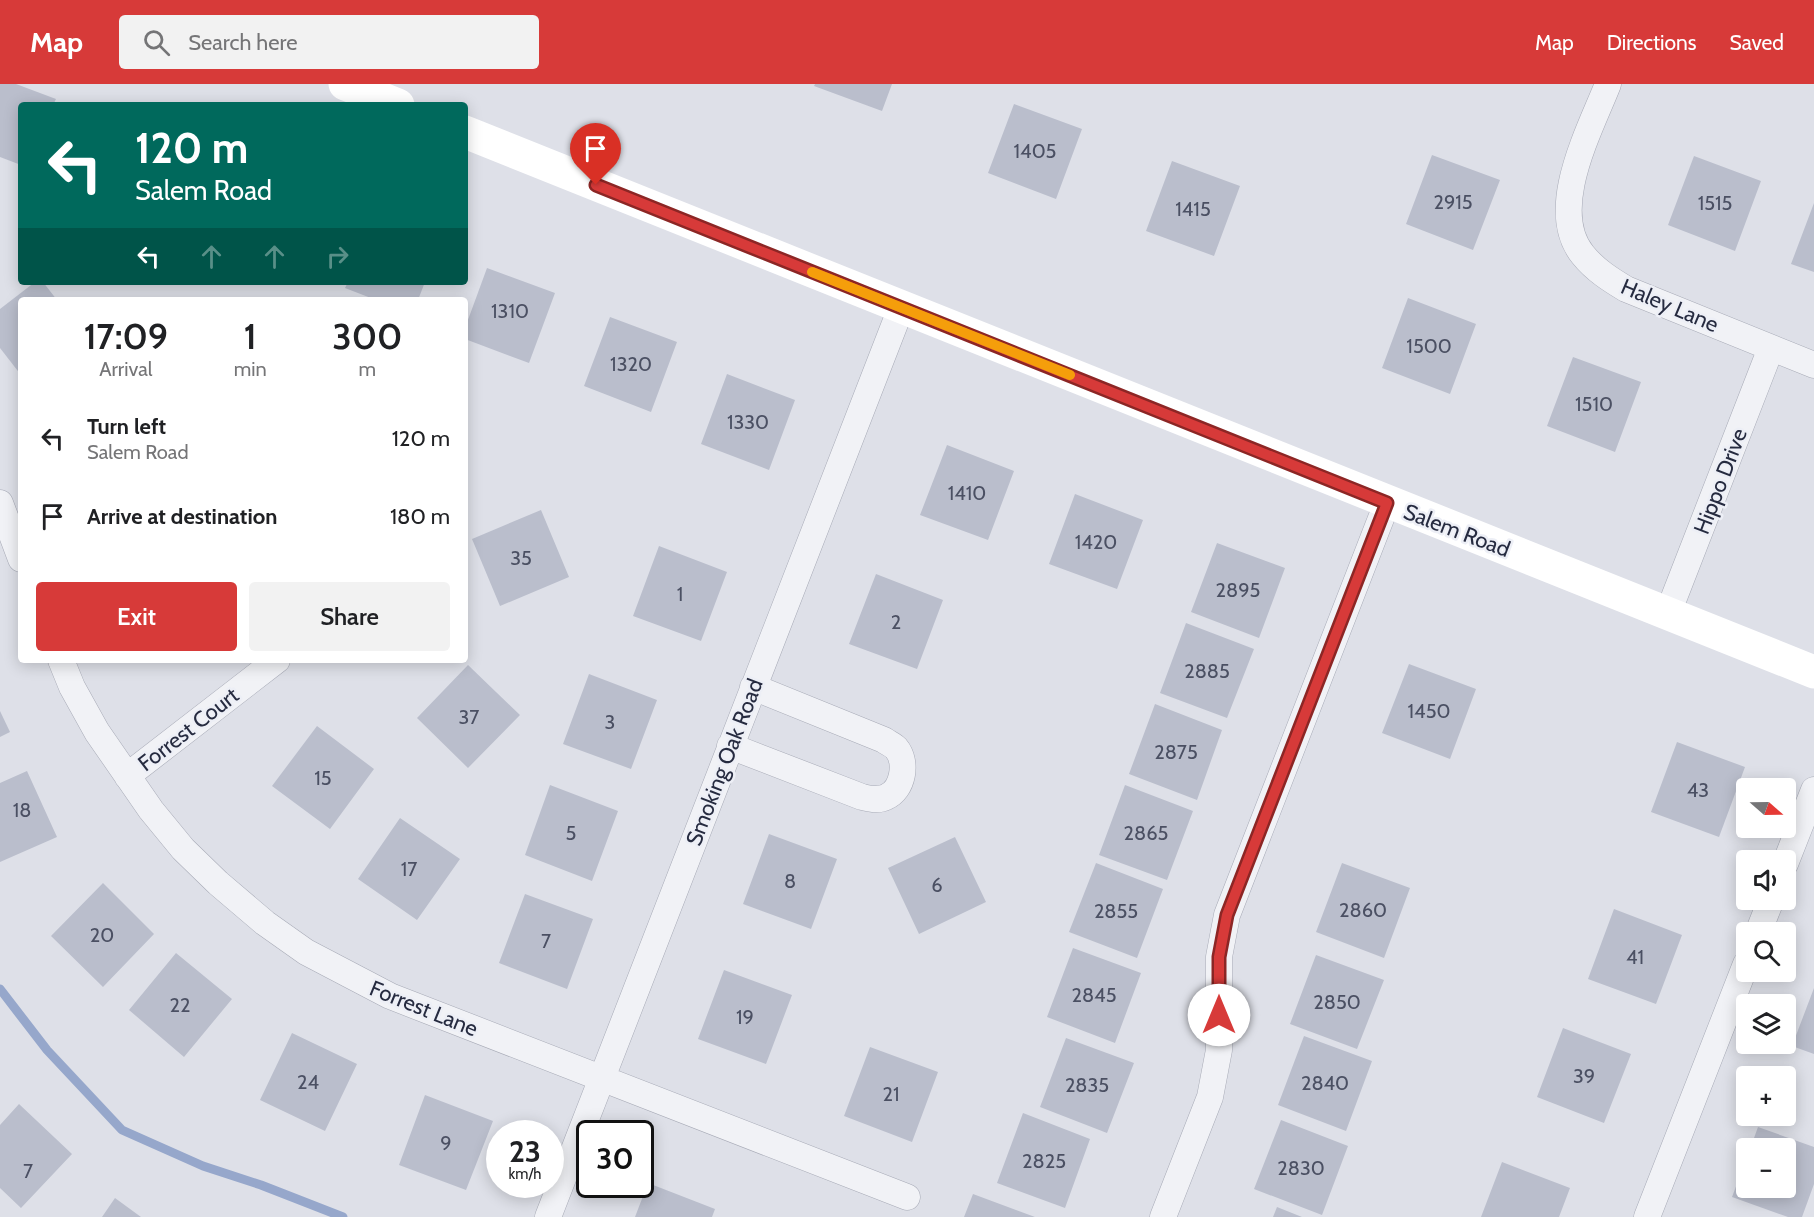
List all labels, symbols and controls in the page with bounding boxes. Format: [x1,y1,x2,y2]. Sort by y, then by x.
search box [119,15,539,69]
text: Map [30,25,83,59]
icon: search [140,26,173,59]
text: Search here [188,29,297,56]
text: Map [1535,30,1574,55]
text: Directions [1607,30,1696,55]
text: Saved [1729,30,1784,55]
text: 120 m [135,122,248,174]
pin [570,123,621,185]
icon: left [36,126,114,204]
icon: arrive [579,132,612,165]
house number: 1405 [1014,139,1056,163]
text: Salem Road [135,174,272,207]
house number: 2915 [1433,190,1473,214]
house number: 1515 [1698,191,1732,215]
house number: 1415 [1175,197,1211,221]
icon: left [132,240,165,273]
icon: ahead [195,240,228,273]
icon: ahead [258,240,291,273]
icon: right [321,240,354,273]
street label: Haley Lane [1617,273,1723,338]
house number: 1310 [491,299,529,323]
text: 17:09 [84,314,168,358]
text: 1 [244,314,257,358]
text: 300 [332,314,402,358]
house number: 1500 [1406,334,1452,358]
house number: 1320 [610,352,652,376]
text: Arrival [99,357,152,381]
text: min [234,357,267,381]
text: m [359,357,376,381]
house number: 1510 [1575,392,1613,416]
house number: 1330 [727,410,769,434]
text: Turn left [87,413,166,440]
icon: left [36,422,69,455]
text: 120 m [392,425,450,452]
street label: Hippo Drive [1688,425,1753,538]
text: Salem Road [87,440,189,464]
house number: 1410 [948,481,986,505]
street label: Salem Road [1400,498,1514,563]
icon: arrive [36,500,69,533]
text: Arrive at destination [87,503,277,530]
text: 180 m [390,503,450,530]
house number: 1420 [1075,530,1117,554]
house number: 35 [510,546,532,570]
house number: 2895 [1216,578,1260,602]
button: Exit [36,582,237,651]
button: Share [249,582,450,651]
house number: 1 [677,582,683,606]
house number: 2 [891,610,901,634]
house number: 2885 [1184,659,1230,683]
street label: Smoking Oak Road [680,675,769,849]
street label: Forrest Court [133,681,244,777]
house number: 1450 [1408,699,1450,723]
house number: 37 [459,705,479,729]
house number: 3 [605,710,615,734]
house number: 2875 [1154,740,1198,764]
house number: 15 [314,766,332,790]
house number: 43 [1687,778,1709,802]
north arrow [1736,778,1796,838]
map controls [1736,778,1796,1198]
house number: 18 [13,798,31,822]
house number: 5 [566,821,576,845]
house number: 2865 [1124,821,1168,845]
button: sound [1736,850,1796,910]
house number: 17 [401,857,417,881]
house number: 8 [784,869,796,893]
house number: 6 [931,873,943,897]
house number: 2860 [1339,898,1387,922]
house number: 2855 [1094,899,1138,923]
button: search [1736,922,1796,982]
house number: 20 [90,923,114,947]
house number: 7 [541,929,551,953]
house number: 41 [1626,945,1644,969]
street label: Forrest Lane [366,975,482,1042]
house number: 2845 [1072,983,1116,1007]
position arrow [1187,983,1251,1047]
house number: 2850 [1313,990,1361,1014]
house number: 22 [170,993,190,1017]
button: layers [1736,994,1796,1054]
house number: 19 [736,1005,754,1029]
house number: 39 [1573,1064,1595,1088]
button: + [1736,1066,1796,1126]
house number: 24 [297,1070,319,1094]
house number: 2840 [1301,1071,1349,1095]
house number: 2835 [1065,1073,1109,1097]
house number: 21 [883,1082,900,1106]
speed limit sign: 30 [576,1120,654,1198]
house number: 9 [440,1131,452,1155]
text: 23 [509,1133,541,1170]
button: − [1736,1138,1796,1198]
house number: 2825 [1022,1149,1066,1173]
house number: 2830 [1277,1156,1325,1180]
house number: 7 [23,1159,33,1183]
text: km/h [509,1165,541,1183]

